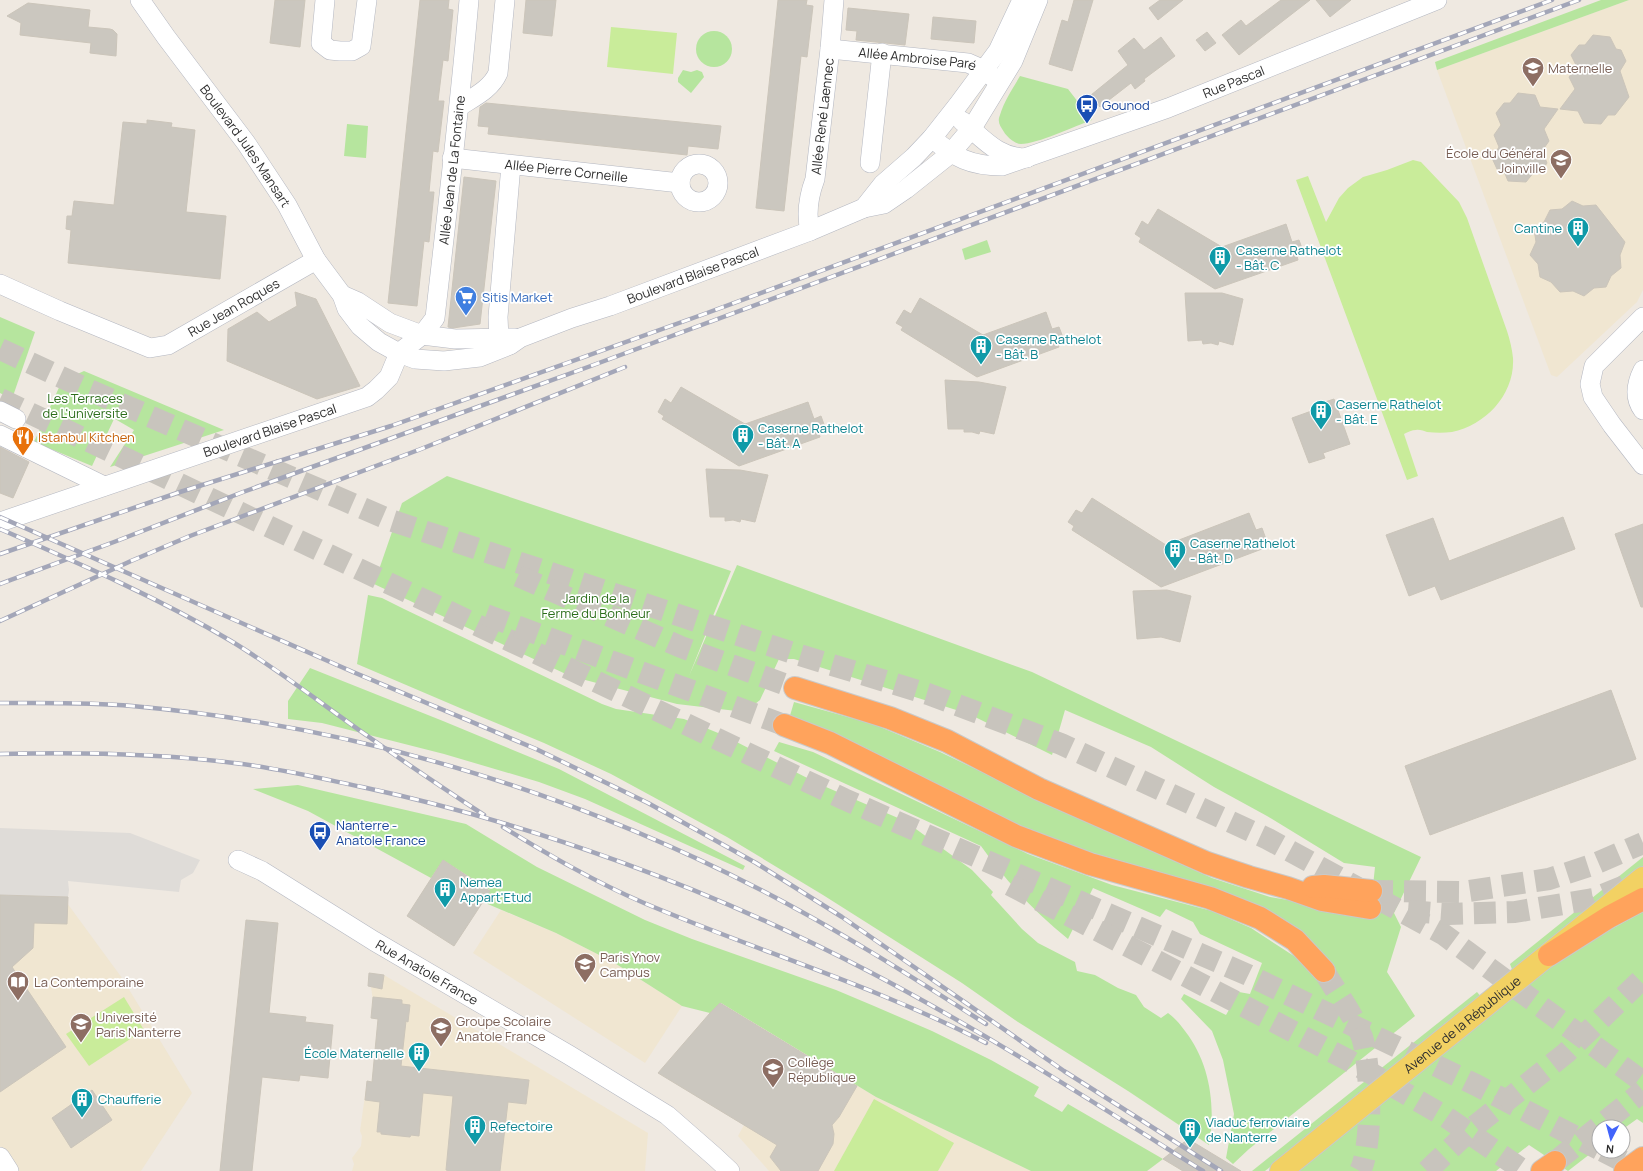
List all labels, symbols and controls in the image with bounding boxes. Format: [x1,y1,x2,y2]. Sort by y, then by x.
street label: Allée Ambroise Paré [858,43,980,75]
school or university icon: Maternelle [1520,55,1546,88]
street label: Allée René Laennec [807,57,838,176]
place label: Maternelle [1548,59,1613,77]
street label: Rue Pascal [1200,61,1267,102]
street label: Boulevard Jules Mansart [196,81,295,210]
bus stop icon: Gounod [1074,92,1100,125]
street label: Allée Jean de La Fontaine [434,94,469,246]
place label: Gounod [1102,96,1150,114]
place label: École du Général Joinville [1446,144,1546,177]
school or university icon: École du Général Joinville [1548,147,1574,180]
street label: Allée Pierre Corneille [504,155,629,186]
building icon: Cantine [1565,215,1591,248]
place label: Cantine [1514,219,1562,237]
place label: Caserne Rathelot - Bât. C [1236,241,1341,274]
street label: Boulevard Blaise Pascal [624,242,761,308]
building icon: Caserne Rathelot - Bât. C [1207,244,1233,277]
street label: Rue Jean Roques [184,274,283,341]
supermarket icon: Sitis Market [453,284,479,317]
place label: Sitis Market [482,288,553,306]
place label: Caserne Rathelot - Bât. B [996,330,1101,363]
building icon: Caserne Rathelot - Bât. B [968,333,994,366]
park label: Les Terraces de L'universite [42,389,128,422]
place label: Caserne Rathelot - Bât. E [1336,395,1441,428]
building icon: Caserne Rathelot - Bât. E [1308,398,1334,431]
street label: Boulevard Blaise Pascal [201,399,339,461]
place label: Caserne Rathelot - Bât. A [758,419,863,452]
building icon: Caserne Rathelot - Bât. A [730,422,756,455]
restaurant icon: Istanbul Kitchen [10,424,36,457]
place label: Istanbul Kitchen [38,428,135,446]
place label: Caserne Rathelot - Bât. D [1190,534,1295,567]
building icon: Caserne Rathelot - Bât. D [1162,537,1188,570]
park label: Jardin de la Ferme du Bonheur [542,589,651,622]
place label: Nanterre - Anatole France [336,816,426,849]
bus stop icon: Nanterre - Anatole France [307,819,333,852]
place label: Nemea Appart'Etud [460,873,532,906]
building icon: Nemea Appart'Etud [432,876,458,909]
street label: Rue Anatole France [373,935,482,1009]
place label: Paris Ynov Campus [600,948,661,981]
school or university icon: Paris Ynov Campus [572,951,598,984]
library icon: La Contemporaine [5,969,31,1002]
street label: Avenue de la République [1400,971,1525,1077]
place label: La Contemporaine [34,973,144,991]
place label: Université Paris Nanterre [96,1008,182,1041]
school or university icon: Université Paris Nanterre [68,1011,94,1044]
place label: Groupe Scolaire Anatole France [456,1012,552,1045]
school or university icon: Groupe Scolaire Anatole France [428,1015,454,1048]
building icon: École Maternelle [406,1040,432,1073]
place label: École Maternelle [304,1044,404,1062]
place label: Collège République [788,1053,856,1086]
school or university icon: Collège République [760,1056,786,1089]
building icon: Chaufferie [69,1086,95,1119]
place label: Chaufferie [98,1090,162,1108]
building icon: Refectoire [462,1113,488,1146]
place label: Viaduc ferroviaire de Nanterre [1206,1113,1310,1146]
building icon: Viaduc ferroviaire de Nanterre [1177,1116,1203,1149]
place label: Refectoire [490,1117,553,1135]
north arrow [1591,1119,1631,1159]
text: N [1605,1142,1615,1157]

